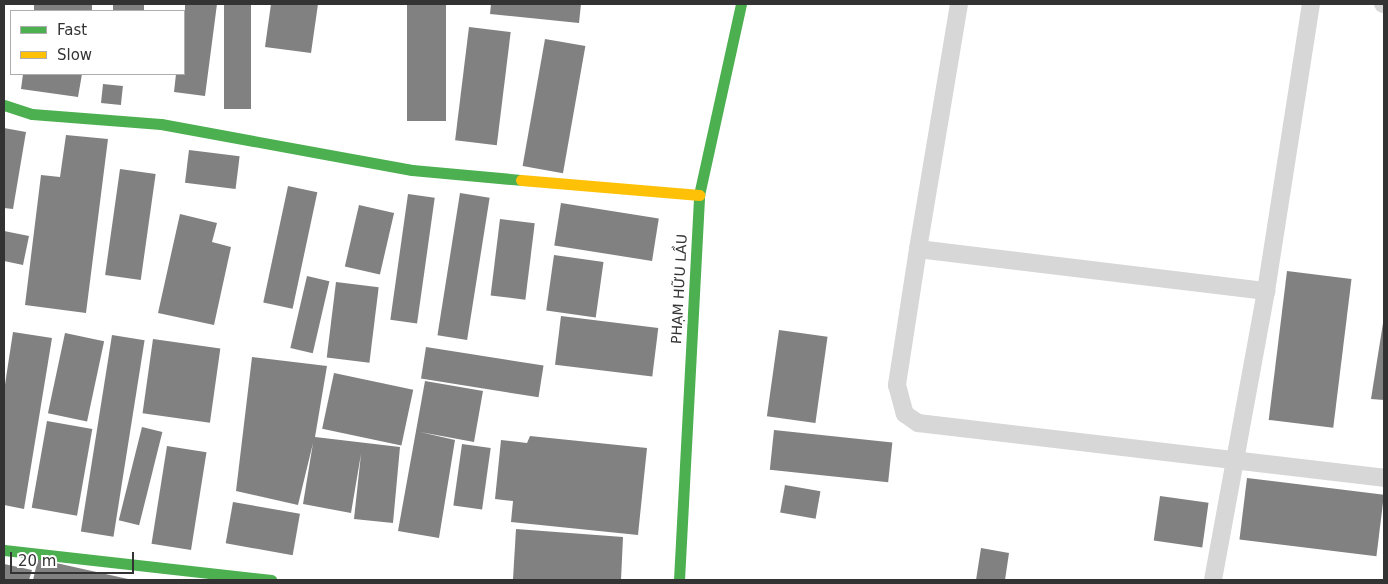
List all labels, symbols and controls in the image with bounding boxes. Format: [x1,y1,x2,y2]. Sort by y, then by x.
legend [10,10,185,75]
text: Fast [57,21,87,39]
text: Slow [57,46,92,64]
street label: PHẠM HỮU LẦU [668,234,690,344]
scale bar [12,542,136,574]
text: 20 m [18,552,56,570]

